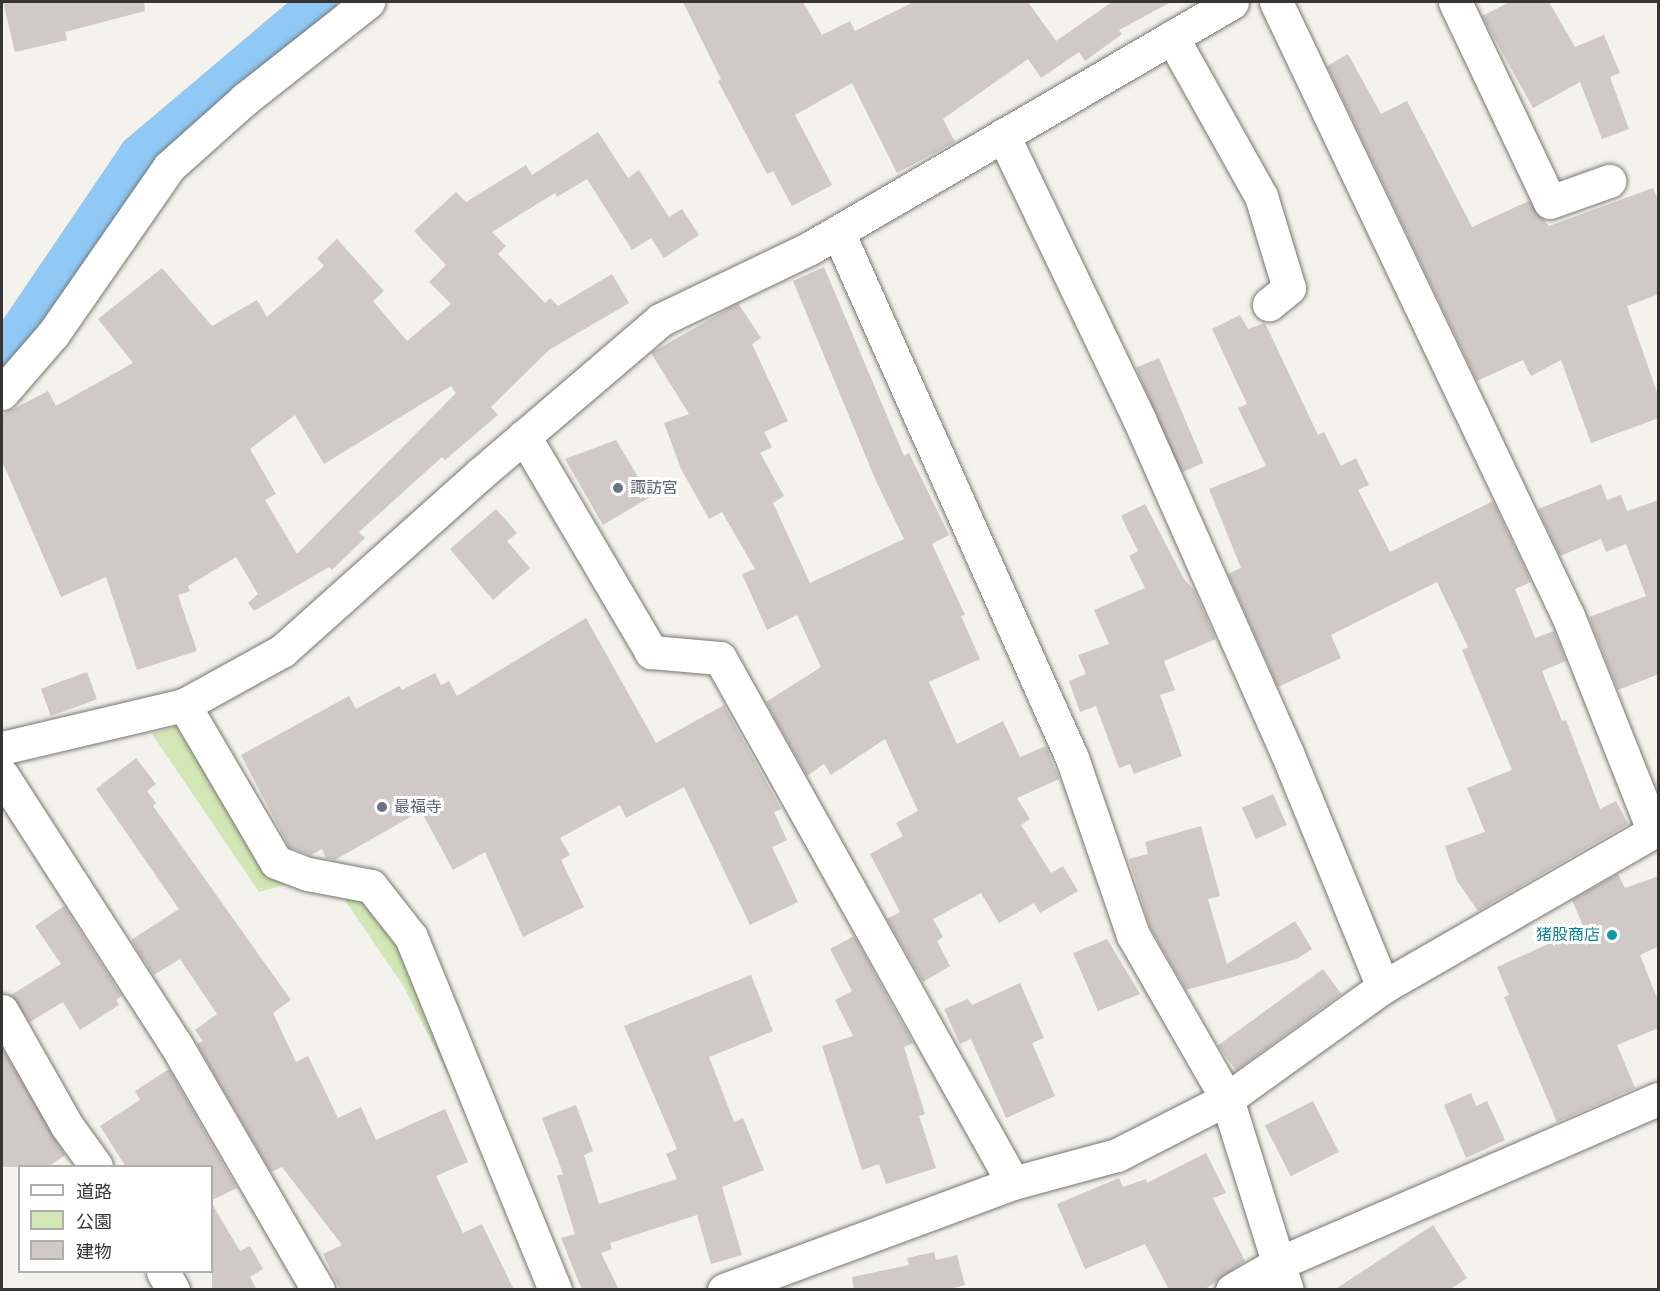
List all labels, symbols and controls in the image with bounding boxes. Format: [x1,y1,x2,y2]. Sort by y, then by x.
place label: 諏訪宮 [630,478,678,498]
marker: 諏訪宮 [611,481,625,495]
place label: 最福寺 [394,797,442,817]
marker: 最福寺 [375,800,389,814]
place label: 猪股商店 [1536,925,1600,945]
marker: 猪股商店 [1605,928,1619,942]
legend [18,1165,213,1273]
text: 道路 [76,1181,112,1203]
text: 公園 [76,1211,112,1233]
text: 建物 [76,1241,112,1263]

